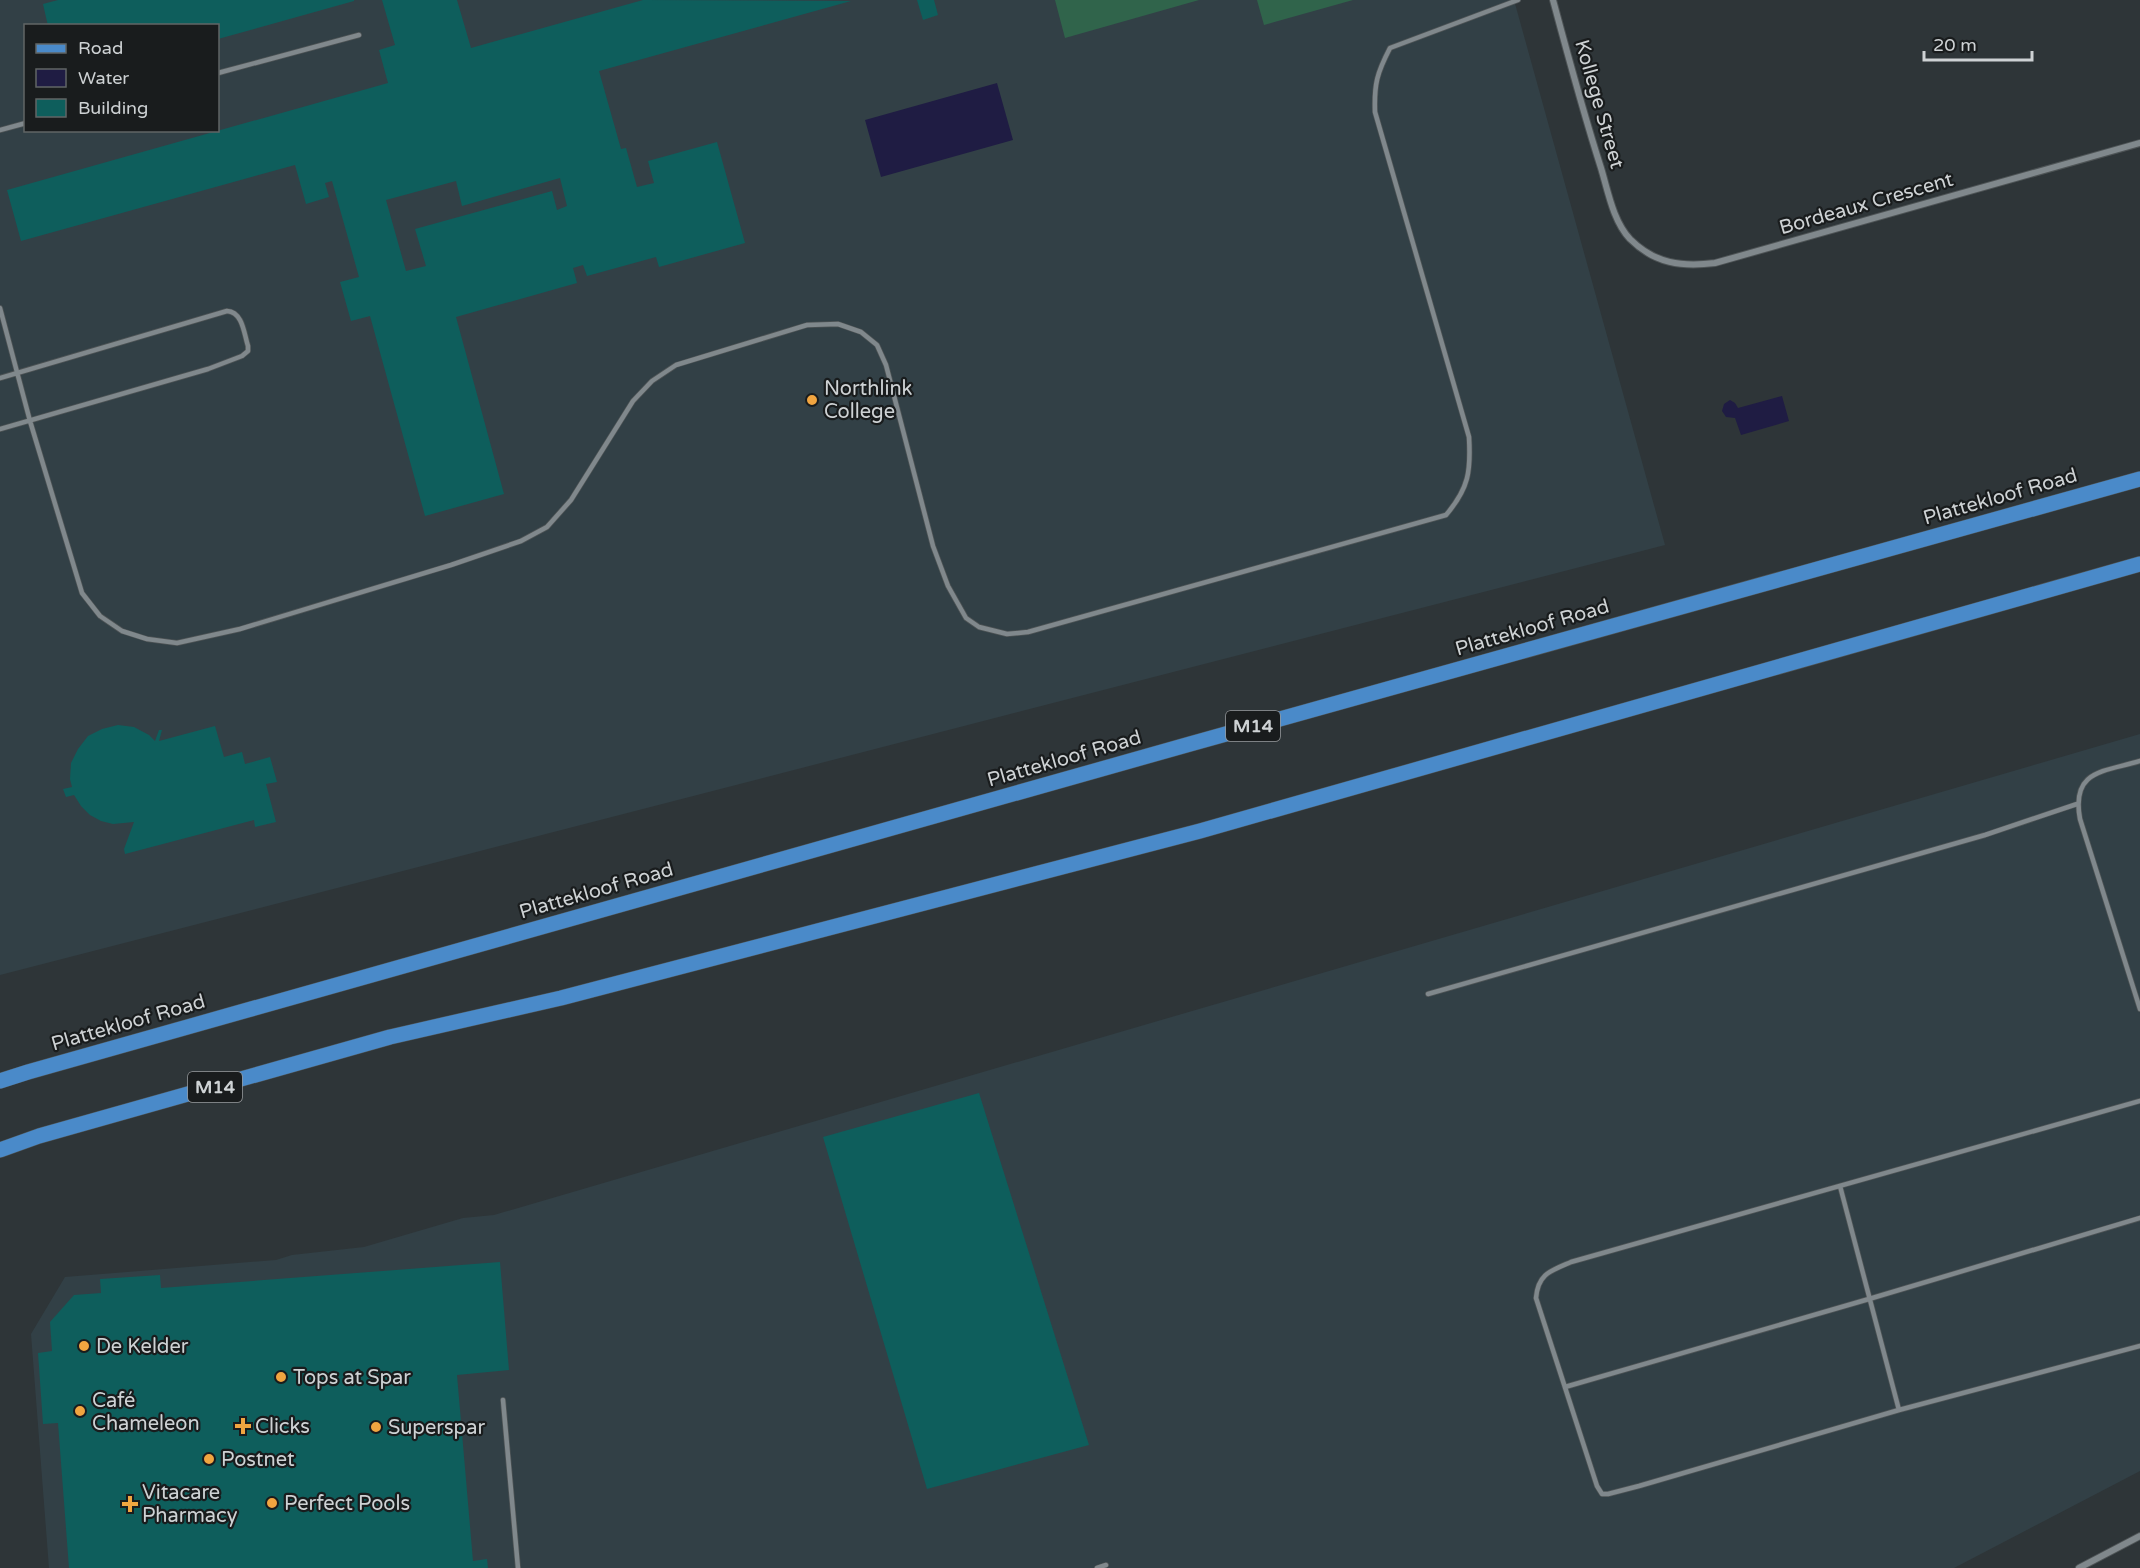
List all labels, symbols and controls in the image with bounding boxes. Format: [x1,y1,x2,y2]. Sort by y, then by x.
legend [24,24,219,132]
scale bar [1924,24,2032,62]
text: 20 m [1933,34,1977,56]
text: Road [78,37,123,59]
street label: Kollege Street [1569,37,1629,172]
text: Water [78,67,129,89]
text: Building [78,97,148,119]
street label: Bordeaux Crescent [1777,168,1956,240]
place label: Northlink College [824,377,913,424]
marker: Northlink College [805,393,819,407]
street label: Plattekloof Road [1921,464,2080,530]
street label: Plattekloof Road [1453,595,1612,661]
road number: M14 [1226,711,1280,741]
street label: Plattekloof Road [985,726,1144,792]
street label: Plattekloof Road [517,858,676,924]
street label: Plattekloof Road [49,990,208,1056]
road number: M14 [188,1072,242,1102]
place label: De Kelder [96,1335,189,1359]
marker: De Kelder [77,1339,91,1353]
place label: Tops at Spar [293,1366,411,1390]
marker: Tops at Spar [274,1370,288,1384]
place label: Café Chameleon [92,1389,200,1436]
marker: Café Chameleon [73,1404,87,1418]
place label: Clicks [255,1415,310,1439]
place label: Superspar [388,1416,485,1440]
marker: Clicks [236,1419,250,1433]
marker: Superspar [369,1420,383,1434]
place label: Postnet [221,1448,295,1472]
marker: Postnet [202,1452,216,1466]
place label: Vitacare Pharmacy [142,1481,238,1528]
place label: Perfect Pools [284,1492,410,1516]
marker: Perfect Pools [265,1496,279,1510]
marker: Vitacare Pharmacy [123,1497,137,1511]

